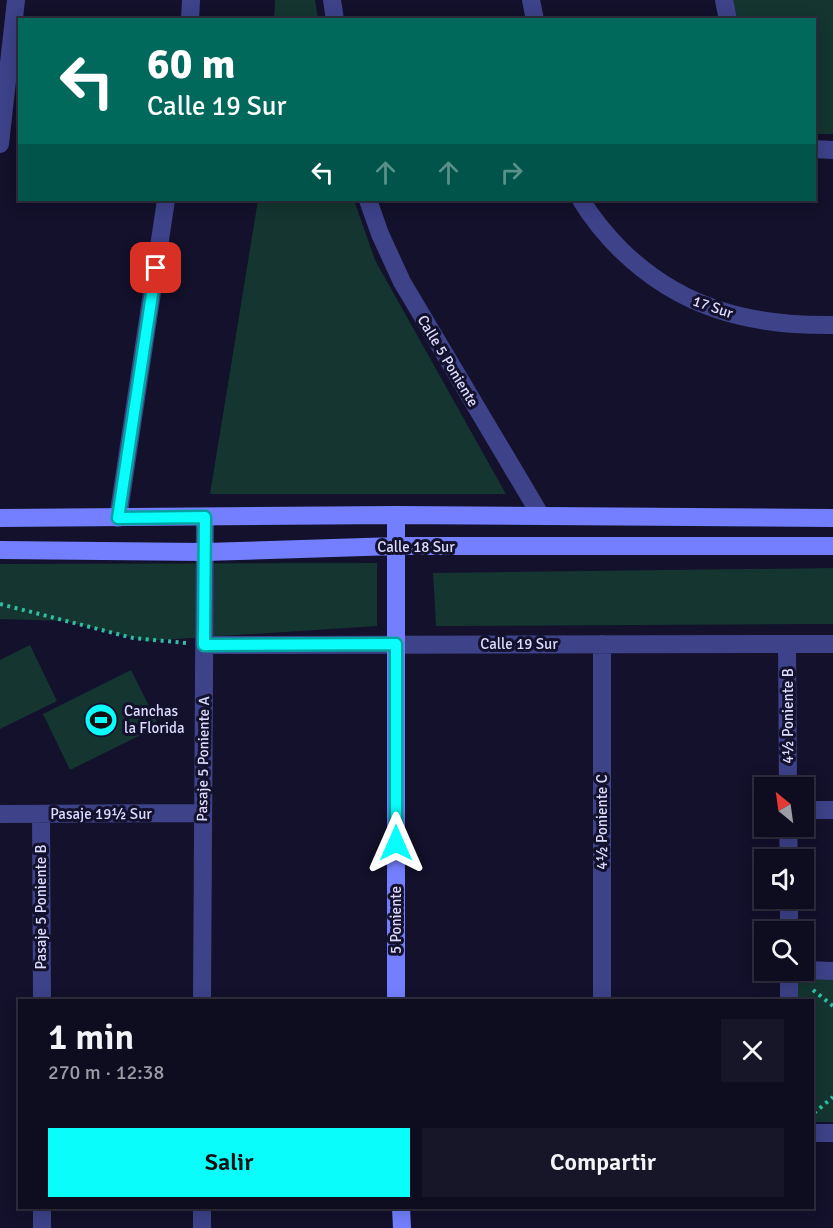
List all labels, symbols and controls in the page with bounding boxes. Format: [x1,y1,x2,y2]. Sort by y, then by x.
text: 60 m [147,39,236,90]
icon: left [48,42,126,120]
text: Calle 19 Sur [147,90,286,123]
icon: left [306,156,339,189]
icon: ahead [369,156,402,189]
icon: ahead [432,156,465,189]
icon: right [495,156,528,189]
pin [130,242,181,293]
icon: arrive [139,251,172,284]
street label: 17 Sur [690,292,736,322]
street label: Calle 5 Poniente [414,312,482,410]
street label: Calle 18 Sur [377,538,455,556]
street label: Calle 19 Sur [480,635,558,653]
street label: 4½ Poniente B [779,668,797,764]
street label: Pasaje 5 Poniente A [193,696,213,822]
sports icon: Canchas la Florida [83,702,119,738]
place label: Canchas la Florida [124,702,185,737]
street label: 4½ Poniente C [593,774,611,870]
north arrow [754,777,814,837]
map controls [754,777,814,981]
street label: Pasaje 19½ Sur [50,805,152,823]
position arrow [364,811,428,875]
street label: Pasaje 5 Poniente B [32,844,50,970]
button: sound [754,849,814,909]
street label: 5 Poniente [387,886,405,954]
button: search [754,921,814,981]
text: 1 min [48,1015,134,1060]
button: close [721,1019,784,1082]
text: 270 m · 12:38 [48,1060,164,1085]
button: Salir [48,1128,410,1197]
button: Compartir [422,1128,784,1197]

